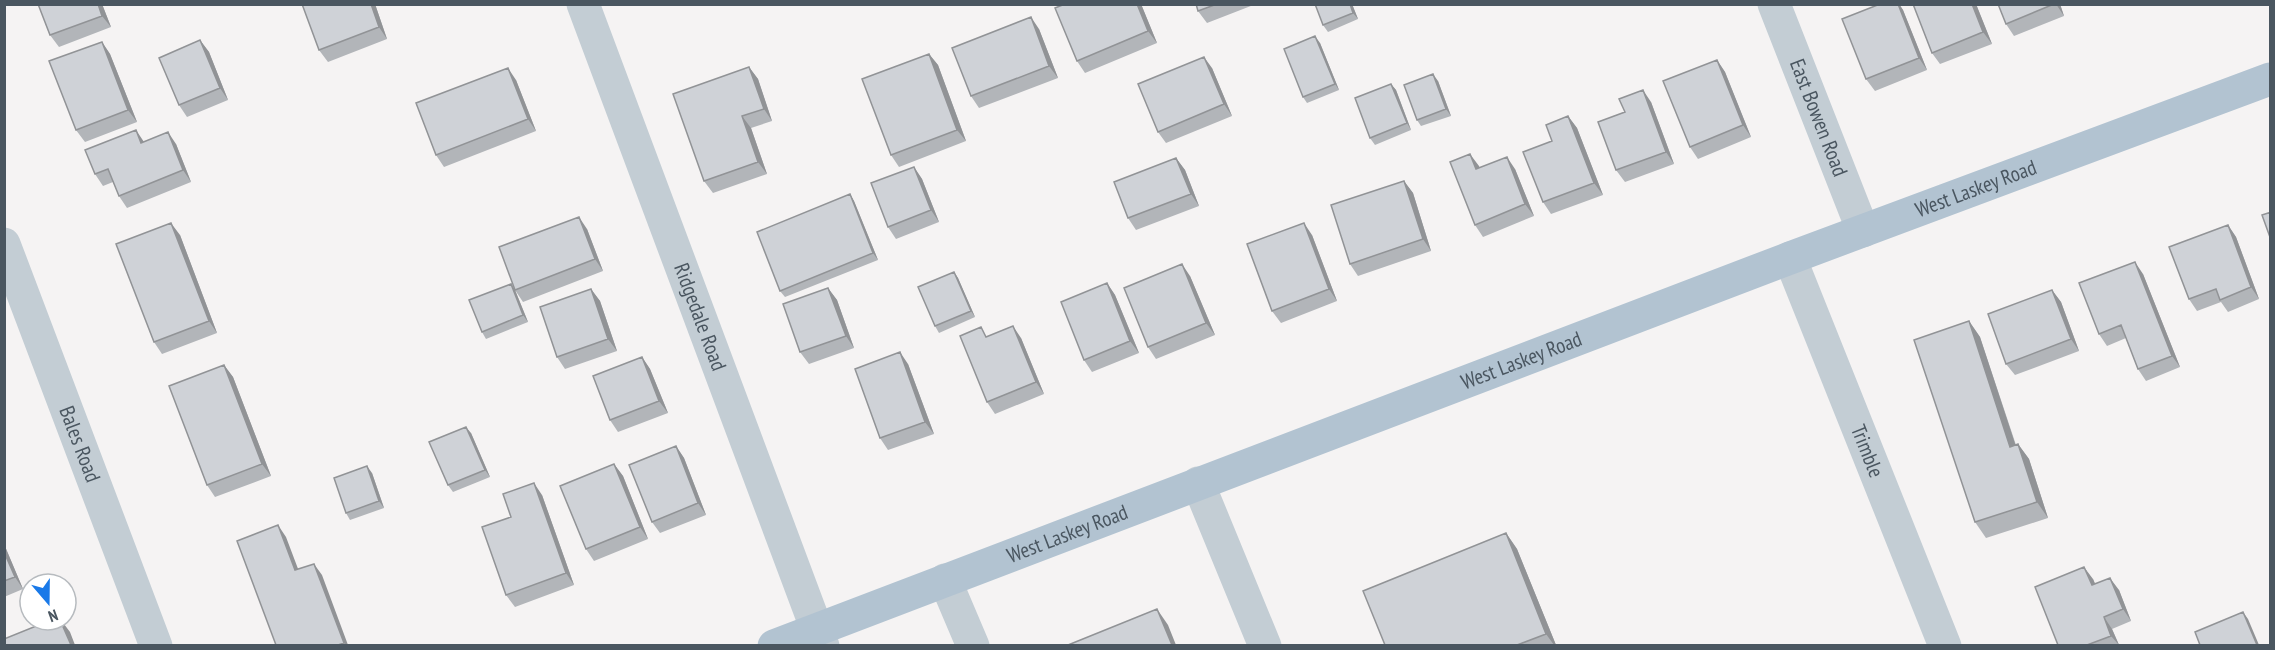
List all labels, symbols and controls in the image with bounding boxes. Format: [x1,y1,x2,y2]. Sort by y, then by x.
street label: East Bowen Road [1784,55,1854,180]
street label: West Laskey Road [1911,153,2040,223]
street label: Ridgedale Road [668,259,733,374]
street label: West Laskey Road [1457,325,1585,395]
street label: Bales Road [54,402,107,486]
street label: Trimble [1845,421,1890,481]
street label: West Laskey Road [1003,498,1131,569]
north arrow [18,572,78,632]
text: N [46,605,61,627]

